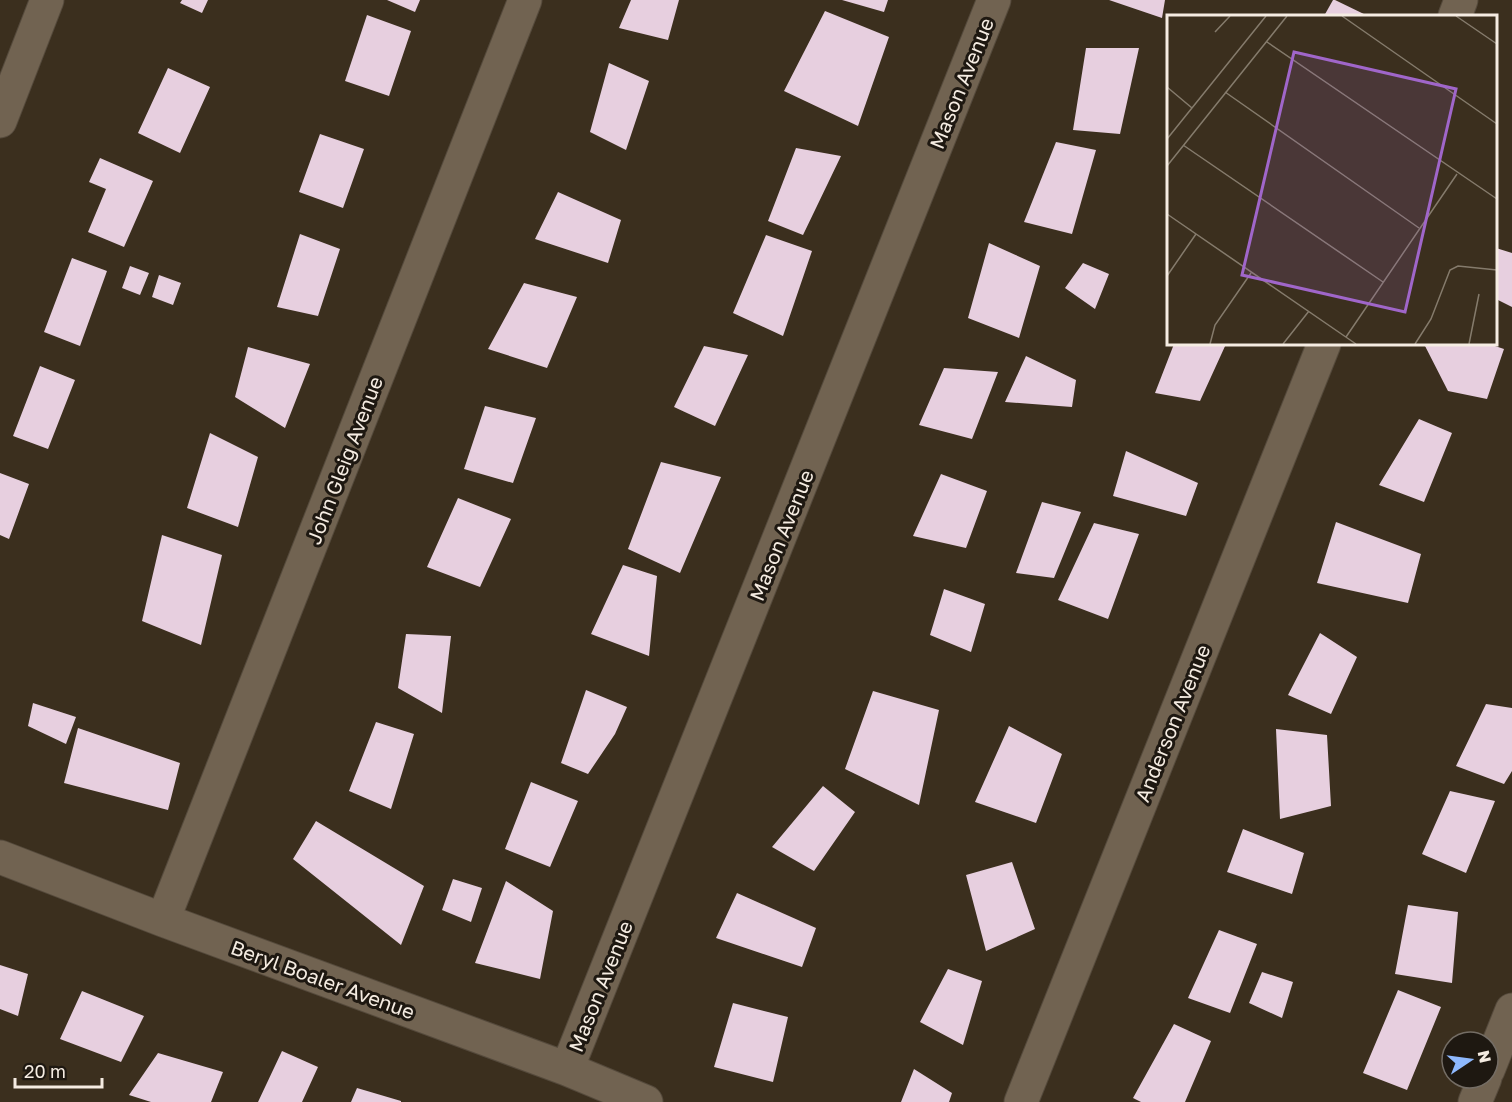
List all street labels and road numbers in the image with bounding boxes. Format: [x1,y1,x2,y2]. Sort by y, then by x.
street label: Mason Avenue [924,14,998,152]
street label: John Gleig Avenue [301,373,387,547]
street label: Mason Avenue [744,466,818,604]
street label: Anderson Avenue [1129,641,1215,805]
street label: Mason Avenue [563,917,637,1055]
street label: Beryl Boaler Avenue [228,935,418,1023]

